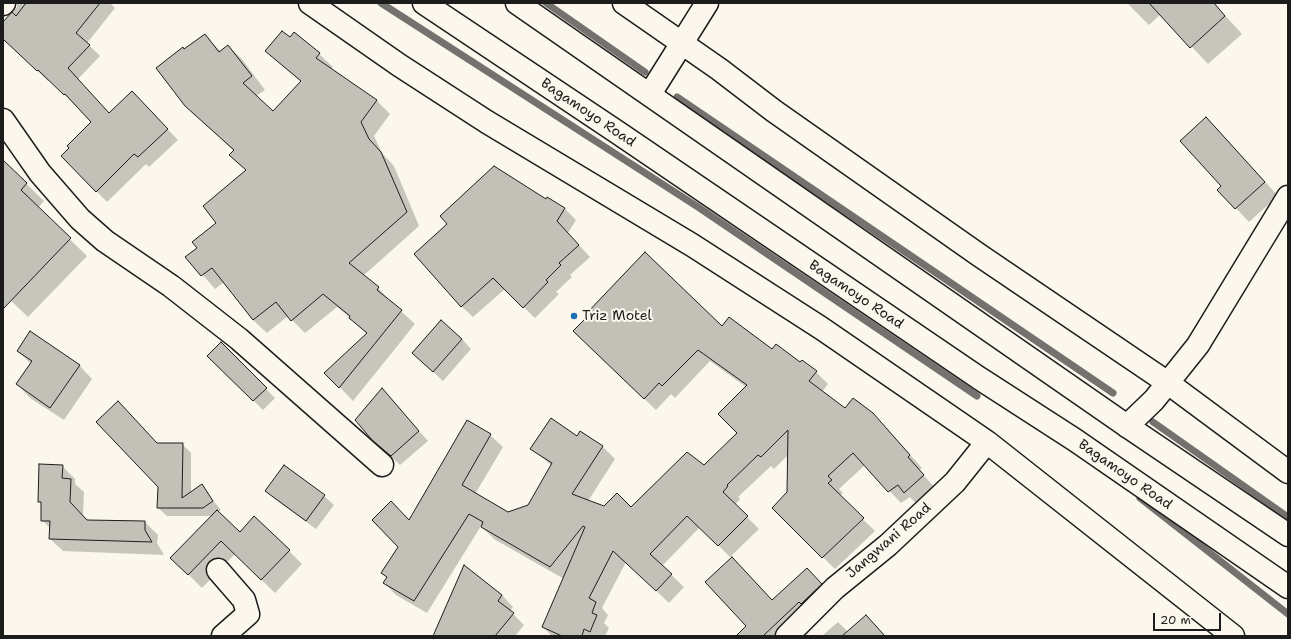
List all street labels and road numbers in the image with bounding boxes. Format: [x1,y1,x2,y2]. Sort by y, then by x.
street label: Bagamoyo Road [537,75,639,151]
street label: Bagamoyo Road [805,257,907,333]
street label: Bagamoyo Road [1075,436,1175,514]
street label: Jangwani Road [843,500,935,582]

